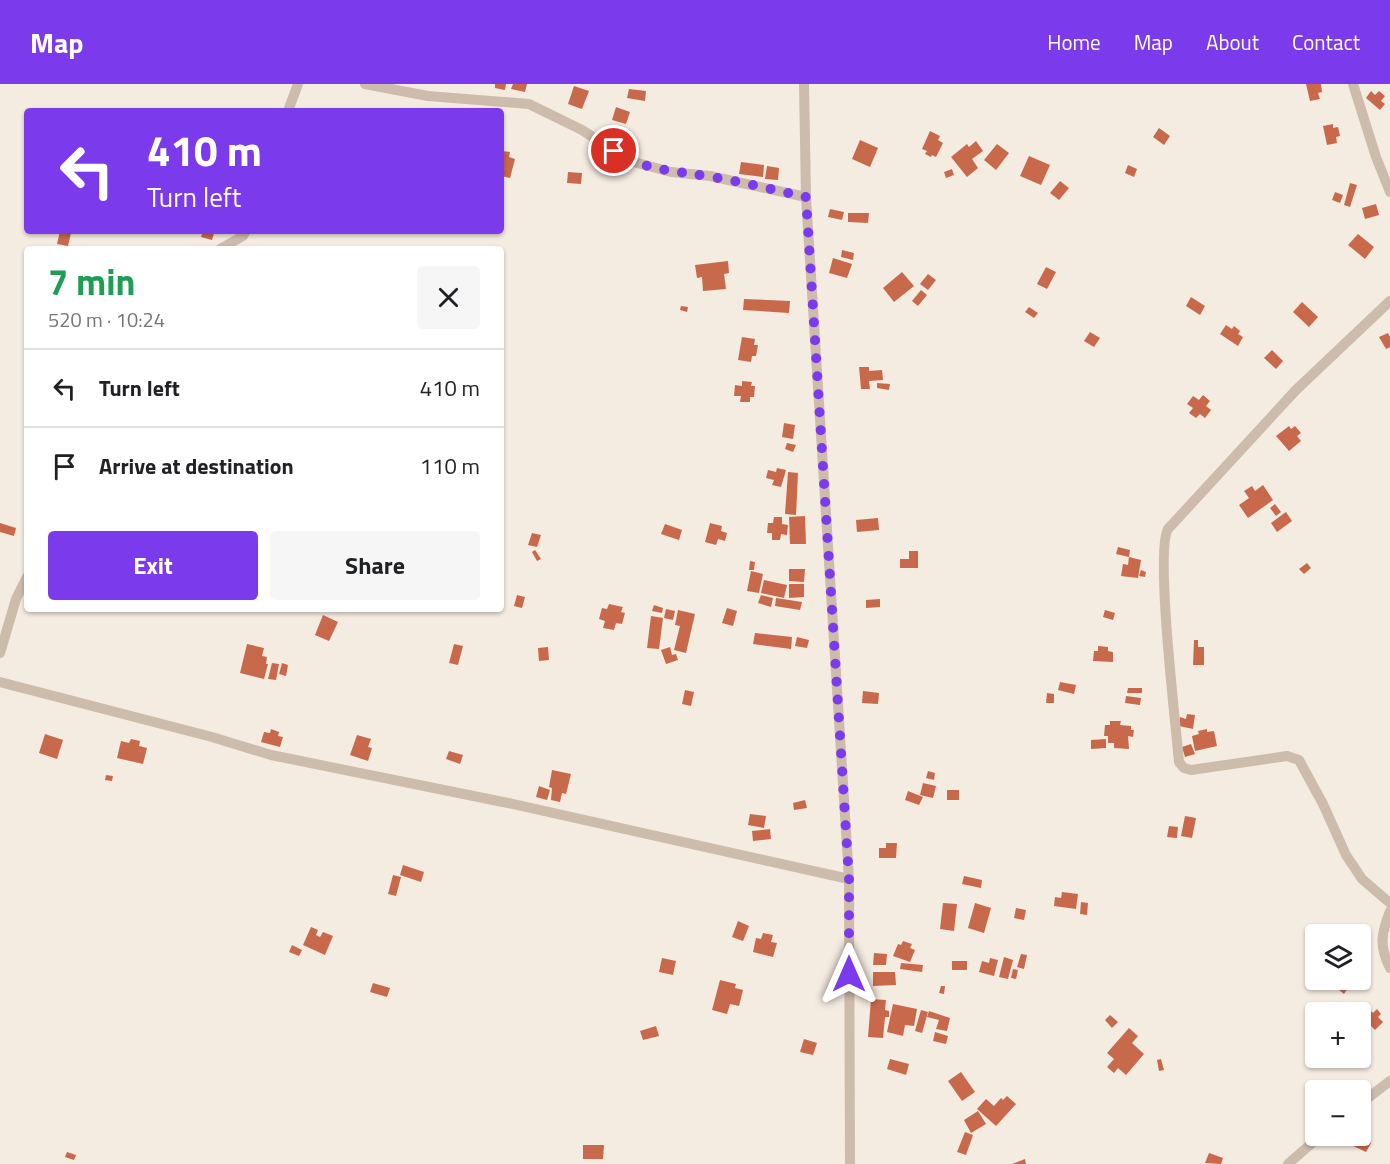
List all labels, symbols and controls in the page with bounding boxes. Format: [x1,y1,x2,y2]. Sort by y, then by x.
text: Map [30,21,84,64]
text: Home [1047,26,1101,58]
text: Map [1134,26,1173,58]
text: About [1206,26,1259,58]
text: Contact [1292,26,1360,58]
text: 410 m [147,118,262,182]
pin [588,125,639,176]
icon: left [48,132,126,210]
icon: arrive [597,134,630,167]
text: Turn left [147,176,241,217]
text: 7 min [48,254,135,309]
button: close [417,266,480,329]
text: 520 m · 10:24 [48,304,165,335]
text: Turn left [99,371,180,405]
text: 410 m [420,371,480,405]
icon: left [48,372,81,405]
text: Arrive at destination [99,449,294,483]
text: 110 m [420,449,480,483]
icon: arrive [48,450,81,483]
button: Exit [48,531,258,600]
button: Share [270,531,480,600]
map controls [1305,924,1371,1146]
button: layers [1305,924,1371,990]
position arrow [817,942,881,1006]
button: + [1305,1002,1371,1068]
button: − [1305,1080,1371,1146]

